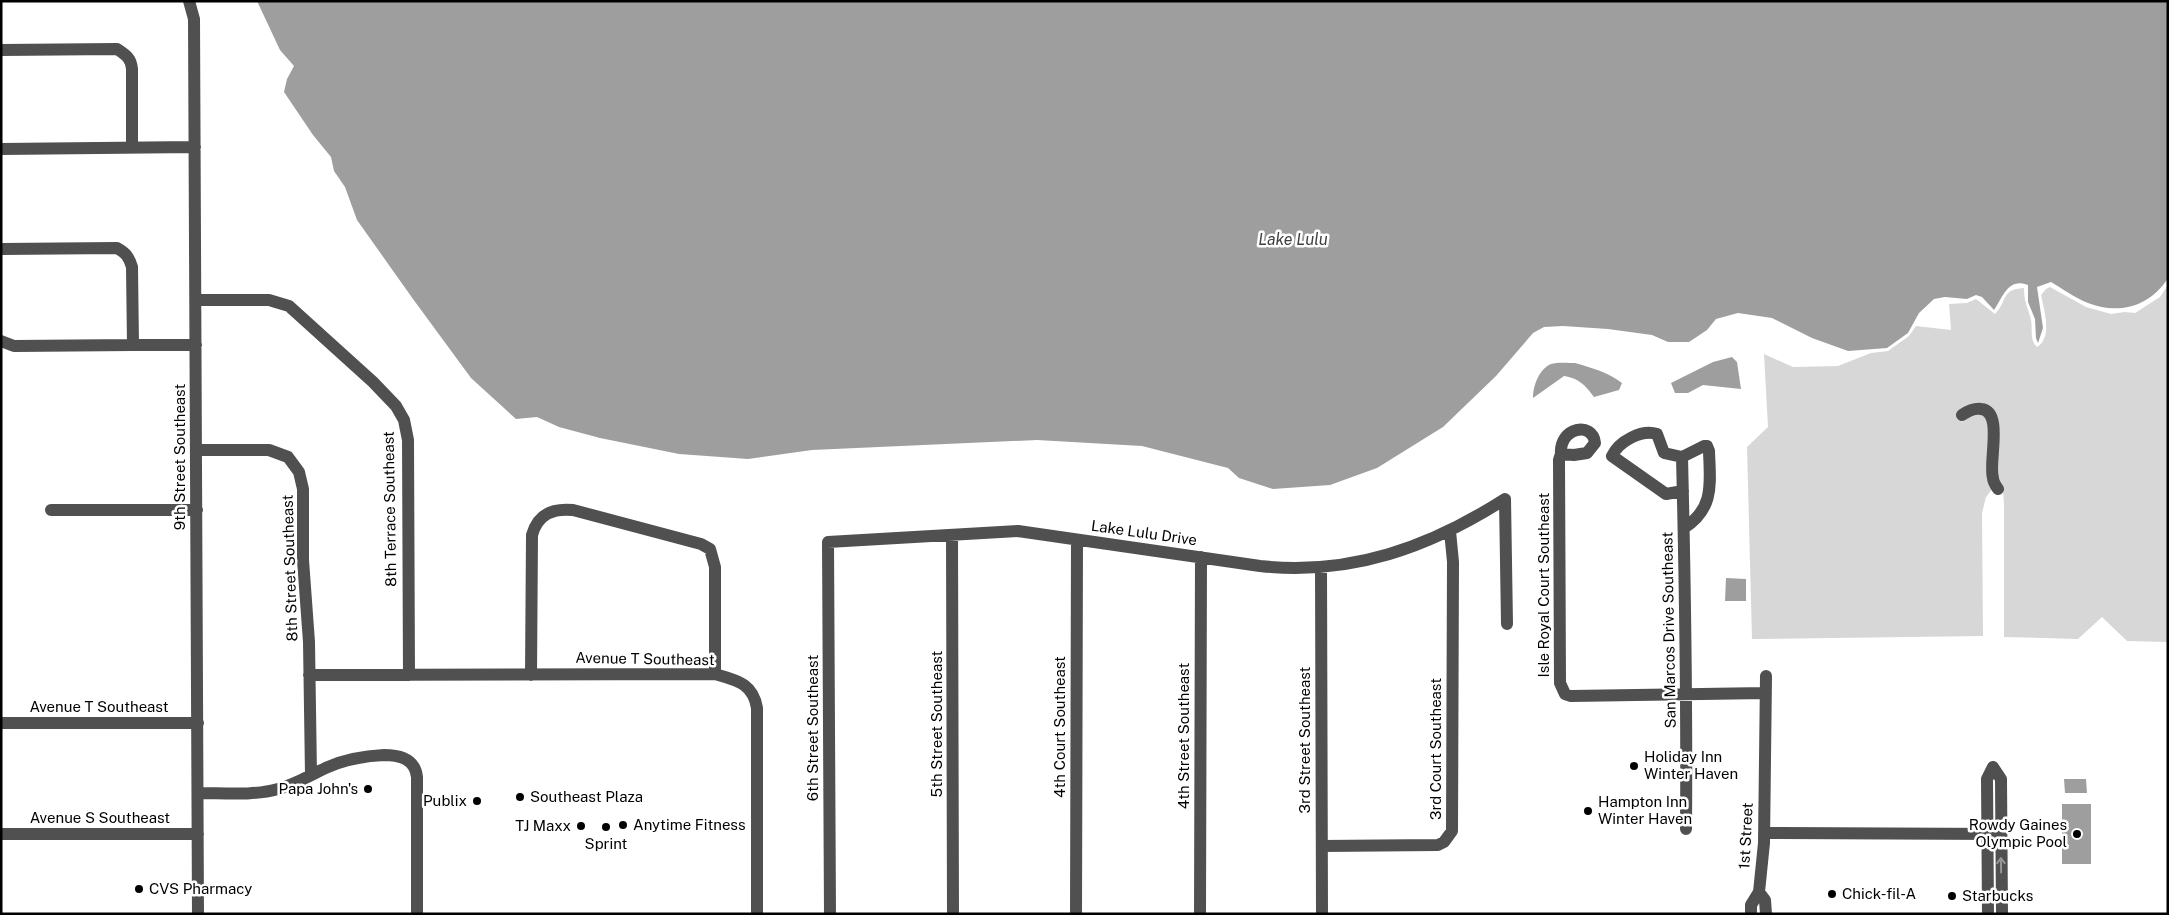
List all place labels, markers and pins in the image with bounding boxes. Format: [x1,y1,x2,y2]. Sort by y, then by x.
place label: Holiday Inn Winter Haven [1644,748,1738,782]
marker: Holiday Inn Winter Haven [1628,760,1640,772]
place label: Papa John's [279,780,358,797]
marker: Papa John's [362,783,374,795]
place label: Southeast Plaza [530,788,643,805]
marker: Southeast Plaza [514,791,526,803]
place label: Publix [423,792,467,809]
place label: Hampton Inn Winter Haven [1598,793,1692,827]
marker: Publix [471,795,483,807]
marker: Hampton Inn Winter Haven [1582,805,1594,817]
place label: Anytime Fitness [633,816,746,833]
place label: Rowdy Gaines Olympic Pool [1969,816,2067,850]
place label: TJ Maxx [515,817,571,834]
marker: Anytime Fitness [617,819,629,831]
marker: TJ Maxx [575,820,587,832]
marker: Sprint [600,821,612,833]
marker: Rowdy Gaines Olympic Pool [2071,828,2083,840]
place label: Sprint [585,835,628,852]
place label: CVS Pharmacy [149,880,252,897]
marker: CVS Pharmacy [133,883,145,895]
place label: Chick-fil-A [1842,885,1916,902]
place label: Starbucks [1962,887,2033,904]
marker: Chick-fil-A [1826,888,1838,900]
marker: Starbucks [1946,890,1958,902]

